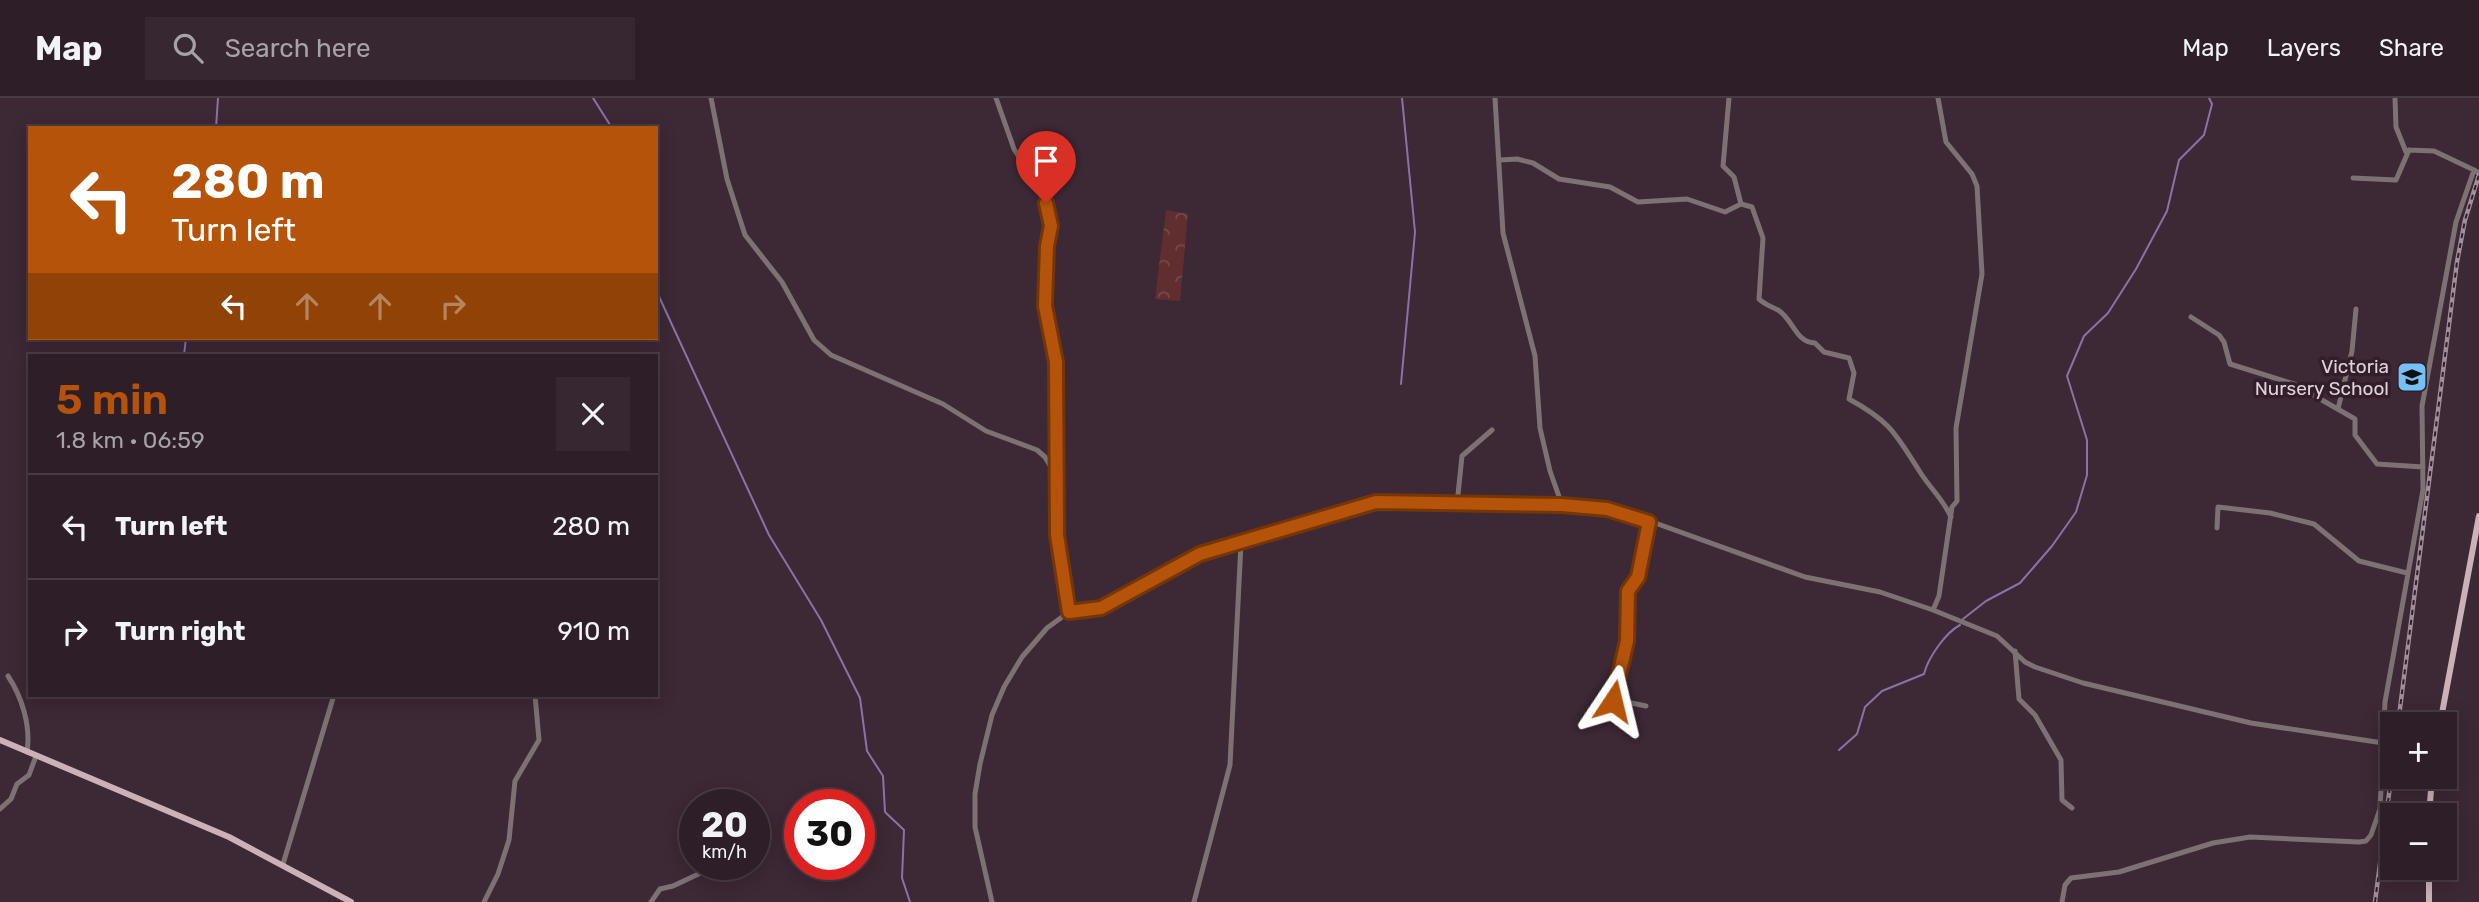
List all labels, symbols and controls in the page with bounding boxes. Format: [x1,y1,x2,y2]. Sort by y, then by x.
search box [145,17,635,80]
text: Map [35,29,103,68]
icon: search [169,29,207,67]
text: Search here [225,33,370,64]
text: Map [2182,34,2229,62]
text: Layers [2267,34,2341,62]
text: Share [2379,34,2444,62]
pin [1016,131,1076,203]
icon: arrive [1027,142,1065,180]
text: 280 m [171,152,325,210]
icon: left [56,154,147,245]
text: Turn left [171,211,296,249]
icon: left [215,287,253,325]
icon: ahead [288,287,326,325]
icon: ahead [361,287,399,325]
icon: right [434,287,472,325]
place label: Victoria Nursery School [2255,355,2389,400]
school or university icon: Victoria Nursery School [2395,360,2429,394]
text: 5 min [56,375,168,425]
button: close [556,377,630,451]
text: 1.8 km · 06:59 [56,426,205,454]
icon: left [56,508,94,546]
text: Turn left [115,511,227,542]
text: 280 m [552,511,630,542]
icon: right [56,613,94,651]
text: Turn right [115,616,245,647]
text: 910 m [557,616,630,647]
position arrow [1576,664,1650,738]
map controls [2380,712,2457,880]
button: + [2380,712,2457,789]
speed limit sign: 30 [784,789,875,880]
button: − [2380,803,2457,880]
text: 20 [701,804,748,846]
text: km/h [702,841,747,863]

